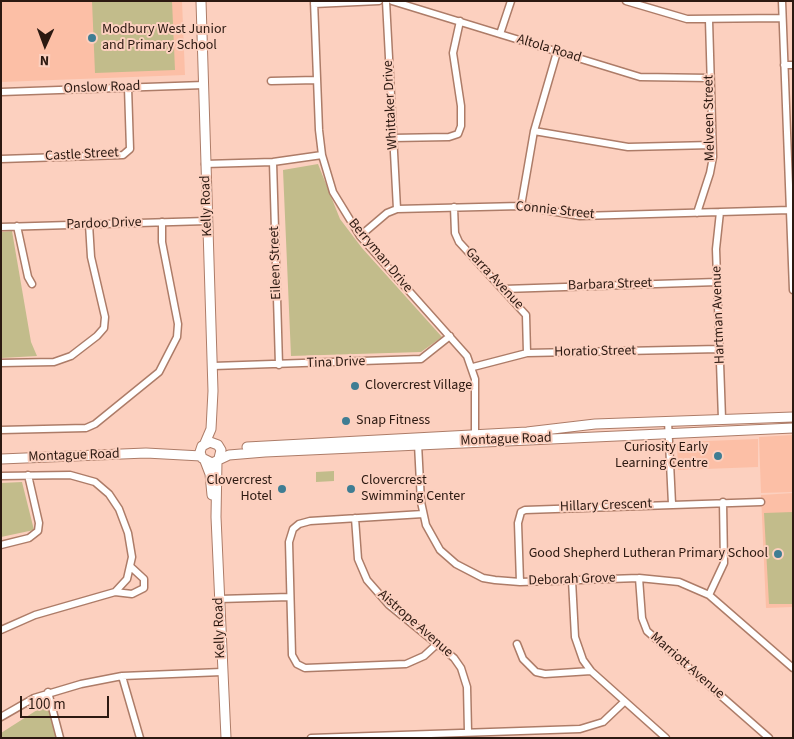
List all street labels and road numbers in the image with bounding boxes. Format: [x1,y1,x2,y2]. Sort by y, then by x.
street label: Altola Road [515,31,583,67]
street label: Whittaker Drive [380,60,402,150]
street label: Melveen Street [701,75,719,161]
street label: Onslow Road [63,78,141,98]
street label: Castle Street [45,145,119,165]
street label: Kelly Road [198,175,216,237]
street label: Connie Street [515,199,595,223]
street label: Pardoo Drive [66,214,142,234]
street label: Berryman Drive [344,216,416,296]
street label: Eileen Street [266,226,286,300]
street label: Garra Avenue [461,245,527,313]
street label: Hartman Avenue [709,266,729,364]
street label: Barbara Street [568,275,652,295]
street label: Horatio Street [554,343,636,361]
street label: Tina Drive [306,354,366,372]
street label: Montague Road [460,430,552,450]
street label: Montague Road [28,446,120,466]
street label: Hillary Crescent [560,496,652,516]
street label: Deborah Grove [528,570,616,590]
street label: Aistrope Avenue [374,587,456,661]
street label: Kelly Road [211,597,229,659]
street label: Marriott Avenue [646,629,728,703]

